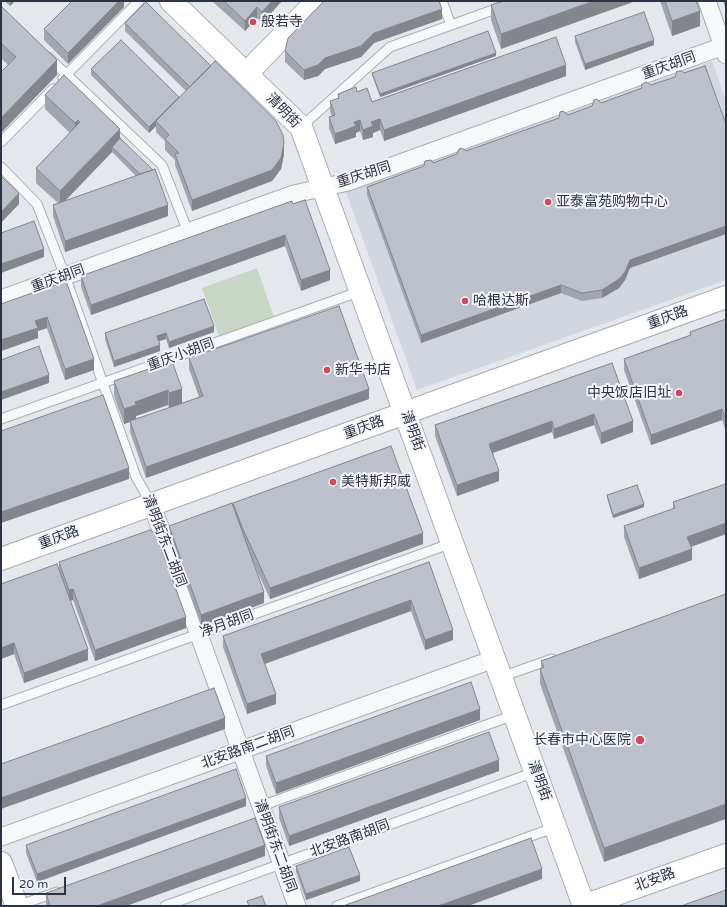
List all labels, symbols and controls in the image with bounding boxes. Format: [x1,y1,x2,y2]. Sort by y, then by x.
place label: 般若寺 [261,14,303,30]
marker: 般若寺 [248,17,258,27]
street label: 重庆胡同 [640,49,698,83]
street label: 清明街 [262,90,304,132]
street label: 重庆胡同 [335,158,393,192]
place label: 亚泰富苑购物中心 [556,194,668,210]
marker: 亚泰富苑购物中心 [543,197,553,207]
street label: 重庆胡同 [29,262,87,296]
place label: 哈根达斯 [473,293,529,309]
marker: 哈根达斯 [460,296,470,306]
street label: 重庆路 [645,303,691,333]
street label: 重庆小胡同 [145,335,217,375]
place label: 新华书店 [335,362,391,378]
marker: 新华书店 [322,365,332,375]
place label: 中央饭店旧址 [587,385,671,401]
marker: 中央饭店旧址 [674,388,684,398]
street label: 清明街 [397,408,427,454]
street label: 重庆路 [341,413,387,443]
place label: 美特斯邦威 [341,474,411,490]
marker: 美特斯邦威 [328,477,338,487]
street label: 清明街东二胡同 [139,492,189,590]
street label: 重庆路 [36,523,82,553]
street label: 净月胡同 [198,607,256,641]
street label: 北安路南二胡同 [199,723,297,773]
place label: 长春市中心医院 [533,732,631,748]
marker: 长春市中心医院 [634,734,646,746]
street label: 清明街 [524,758,554,804]
street label: 清明街东二胡同 [250,797,300,895]
street label: 北安路南胡同 [308,817,392,861]
street label: 北安路 [632,865,678,895]
scale bar [14,869,68,895]
text: 20 m [19,877,48,891]

